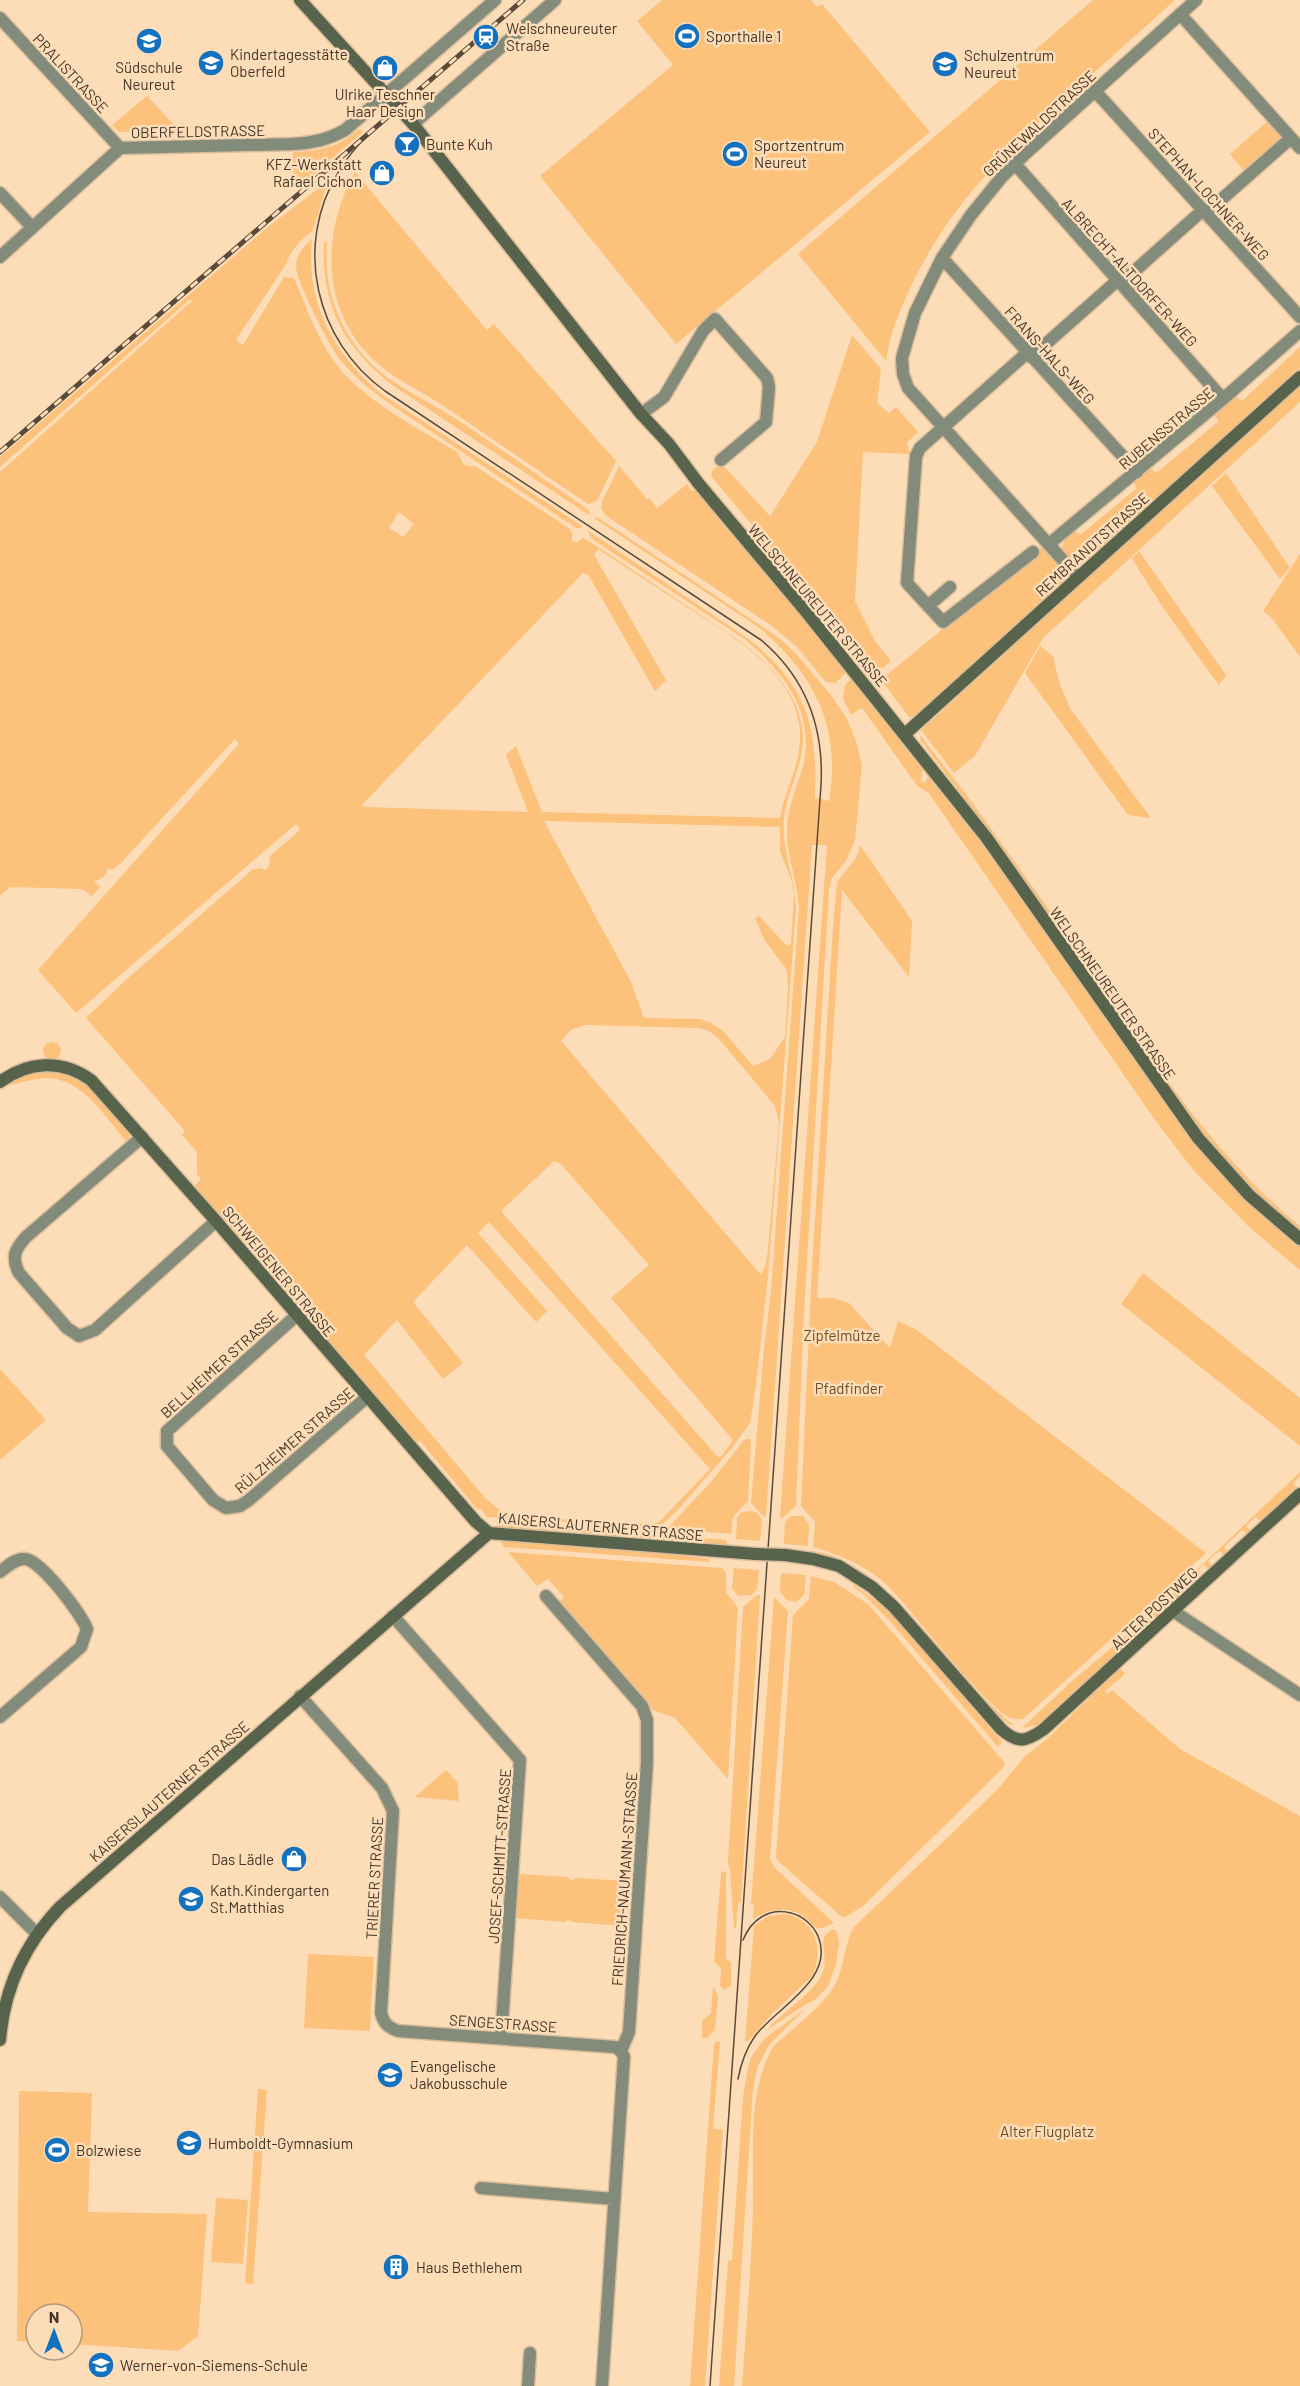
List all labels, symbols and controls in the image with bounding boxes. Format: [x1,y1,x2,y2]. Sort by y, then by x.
place label: Welschneureuter Straße [506,19,618,54]
sports icon: Sporthalle 1 [672,21,702,51]
station icon: Welschneureuter Straße [471,22,501,52]
school or university icon: Südschule Neureut [134,26,164,56]
place label: Sporthalle 1 [706,27,781,45]
street label: PRALISTRASSE [30,30,112,116]
place label: Kindertagesstätte Oberfeld [230,45,348,80]
place label: Schulzentrum Neureut [964,46,1054,81]
school or university icon: Kindertagesstätte Oberfeld [196,48,226,78]
school or university icon: Schulzentrum Neureut [930,49,960,79]
shop icon: Ulrike Teschner Haar Design [370,53,400,83]
place label: Südschule Neureut [115,58,183,93]
street label: GRÜNEWALDSTRASSE [979,66,1099,180]
place label: Ulrike Teschner Haar Design [335,85,436,120]
street label: OBERFELDSTRASSE [131,121,265,141]
street label: STEPHAN-LOCHNER-WEG [1145,124,1273,264]
bar icon: Bunte Kuh [392,129,422,159]
place label: Bunte Kuh [426,135,493,153]
place label: Sportzentrum Neureut [754,136,844,171]
sports icon: Sportzentrum Neureut [720,139,750,169]
place label: KFZ-Werkstatt Rafael Cichon [266,155,362,190]
shop icon: KFZ-Werkstatt Rafael Cichon [367,158,397,188]
street label: ALBRECHT-ALTDORFER-WEG [1058,194,1202,350]
street label: FRANS-HALS-WEG [1001,302,1099,408]
street label: RUBENSSTRASSE [1115,383,1217,473]
street label: REMBRANDTSTRASSE [1031,488,1153,600]
street label: WELSCHNEUREUTER STRASSE [745,520,891,690]
street label: WELSCHNEUREUTER STRASSE [1046,903,1180,1083]
street label: SCHWEIGENER STRASSE [219,1202,339,1340]
street label: BELLHEIMER STRASSE [156,1306,282,1422]
park label: Zipfelmütze [803,1326,881,1344]
park label: Pfadfinder [815,1379,884,1397]
street label: RÜLZHEIMER STRASSE [231,1383,357,1497]
street label: KAISERSLAUTERNER STRASSE [498,1508,704,1544]
street label: ALTER POSTWEG [1107,1563,1201,1653]
street label: KAISERSLAUTERNER STRASSE [85,1717,253,1865]
street label: JOSEF-SCHMITT-STRASSE [484,1768,514,1944]
street label: FRIEDRICH-NAUMANN-STRASSE [608,1771,640,1987]
street label: TRIERER STRASSE [362,1816,386,1940]
shop icon: Das Lädle [279,1844,309,1874]
place label: Das Lädle [211,1850,274,1868]
place label: Kath.Kindergarten St.Matthias [210,1881,329,1916]
school or university icon: Kath.Kindergarten St.Matthias [176,1884,206,1914]
street label: SENGESTRASSE [448,2010,558,2036]
place label: Evangelische Jakobusschule [410,2057,508,2092]
school or university icon: Evangelische Jakobusschule [375,2060,405,2090]
park label: Alter Flugplatz [1000,2122,1094,2140]
school or university icon: Humboldt-Gymnasium [174,2128,204,2158]
place label: Humboldt-Gymnasium [208,2134,353,2152]
sports icon: Bolzwiese [42,2135,72,2165]
place label: Bolzwiese [76,2141,141,2159]
building icon: Haus Bethlehem [381,2252,411,2282]
place label: Haus Bethlehem [416,2258,522,2276]
north arrow [24,2302,84,2362]
text: N [49,2307,59,2326]
school or university icon: Werner-von-Siemens-Schule [86,2350,116,2380]
place label: Werner-von-Siemens-Schule [120,2356,308,2374]

